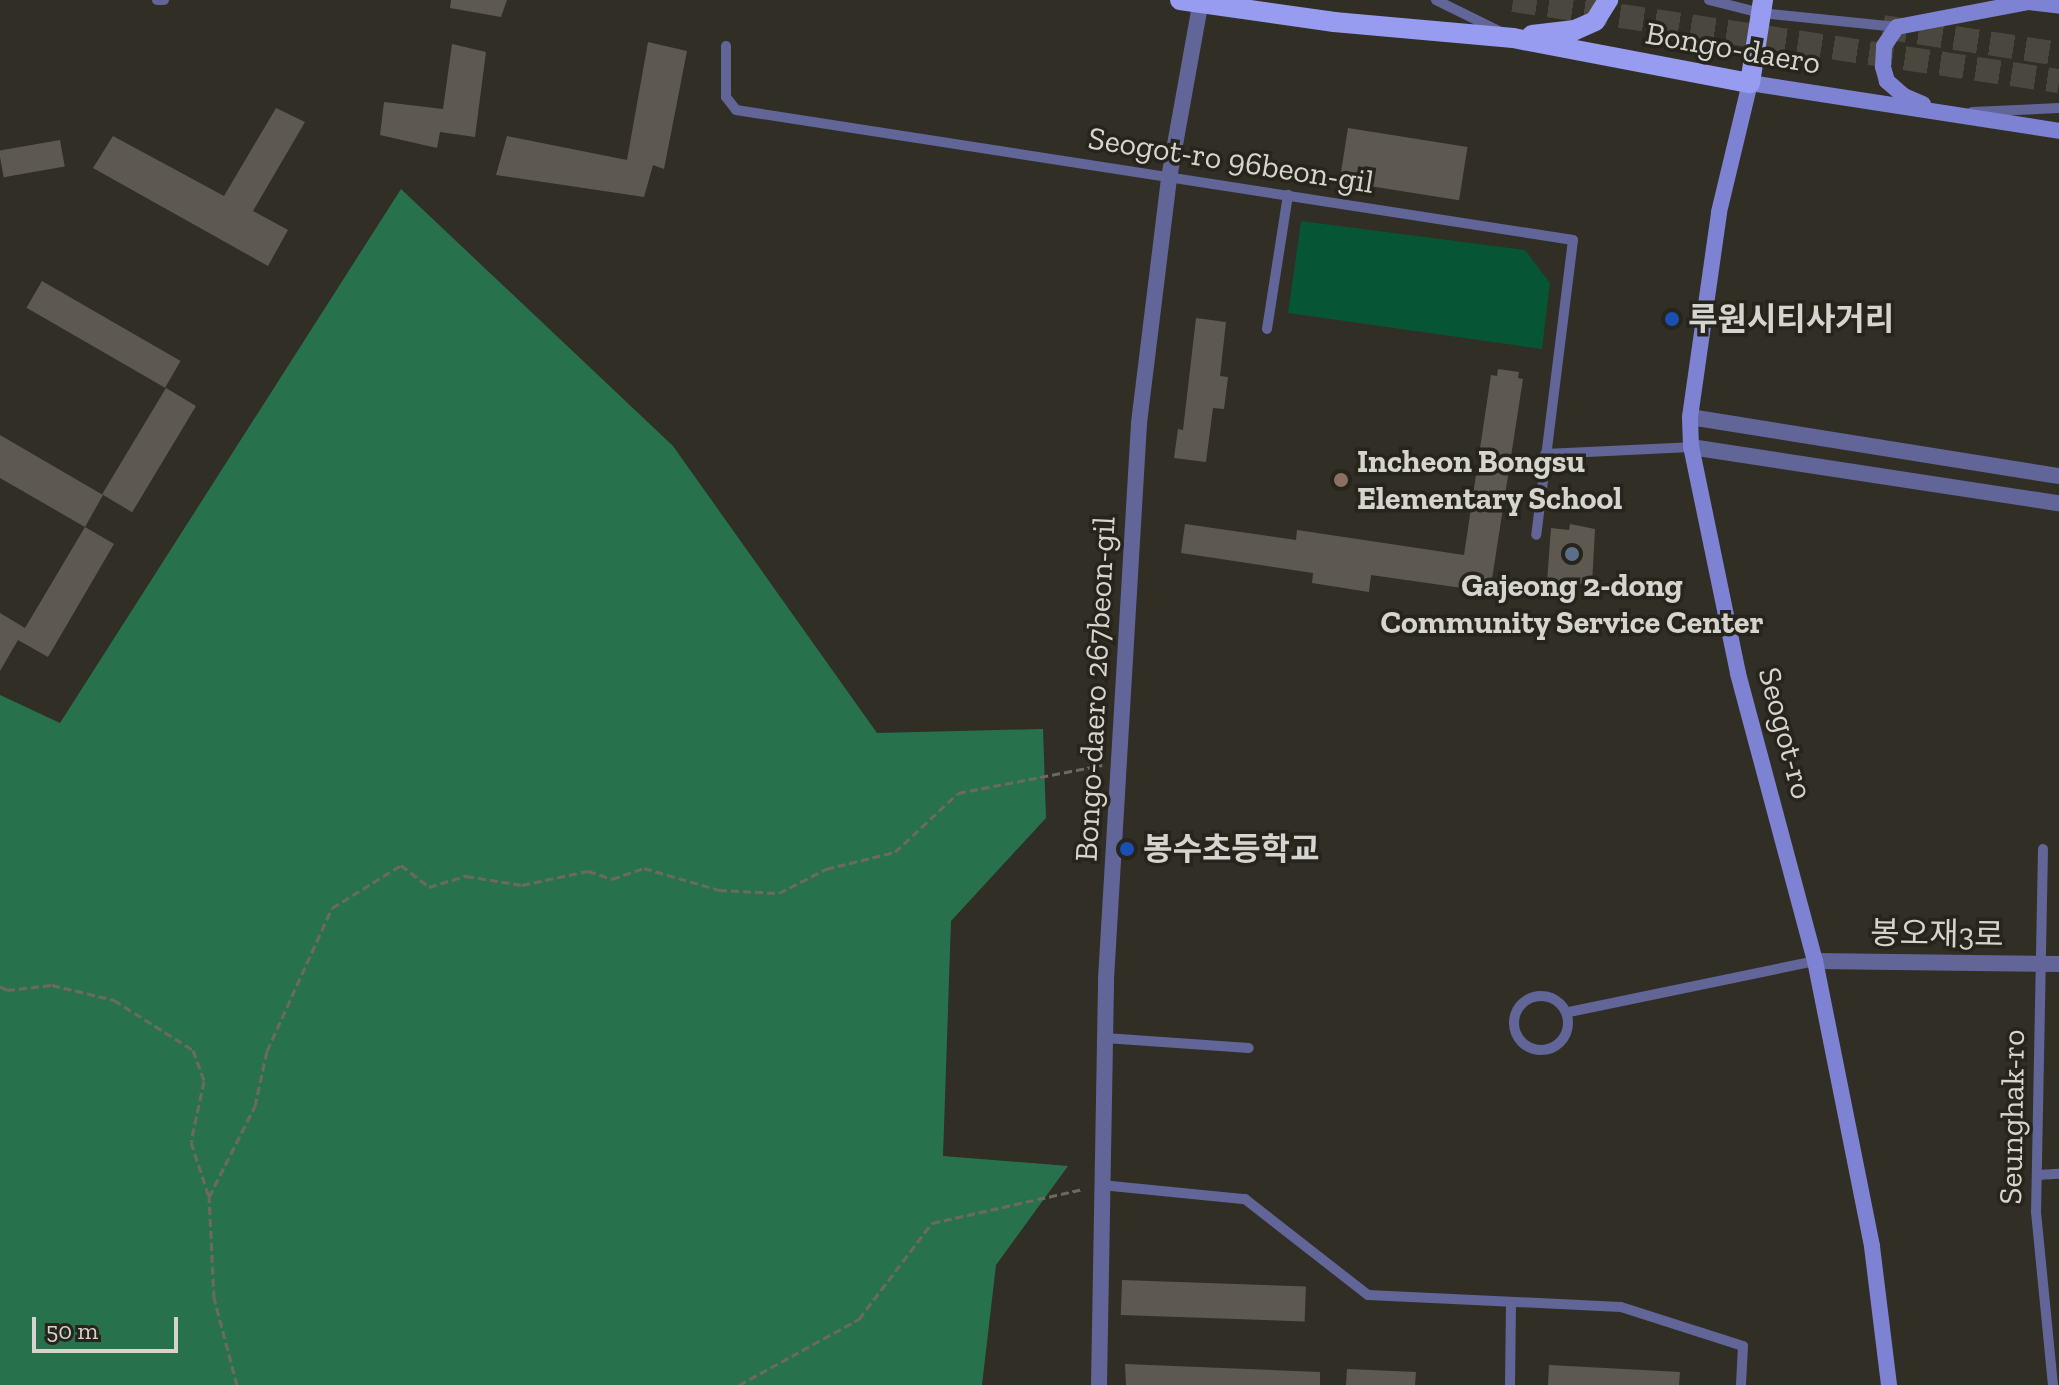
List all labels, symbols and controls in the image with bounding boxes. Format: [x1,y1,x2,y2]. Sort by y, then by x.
street label: Bongo-daero [1642,14,1824,82]
street label: Seogot-ro 96beon-gil [1085,118,1377,202]
place label: 루원시티사거리 [1688,300,1894,338]
marker: 루원시티사거리 [1663,310,1681,328]
place label: Incheon Bongsu Elementary School [1357,443,1623,518]
marker: Incheon Bongsu Elementary School [1332,471,1350,489]
street label: Bongo-daero 267beon-gil [1067,515,1123,863]
marker: Gajeong 2-dong Community Service Center [1563,545,1581,563]
place label: Gajeong 2-dong Community Service Center [1380,567,1764,642]
street label: Seogot-ro [1750,663,1822,803]
place label: 봉수초등학교 [1143,830,1320,868]
marker: 봉수초등학교 [1118,840,1136,858]
street label: 봉오재3로 [1870,914,2004,954]
street label: Seunghak-ro [1991,1029,2033,1205]
scale bar [36,1301,182,1351]
text: 50 m [46,1316,98,1345]

